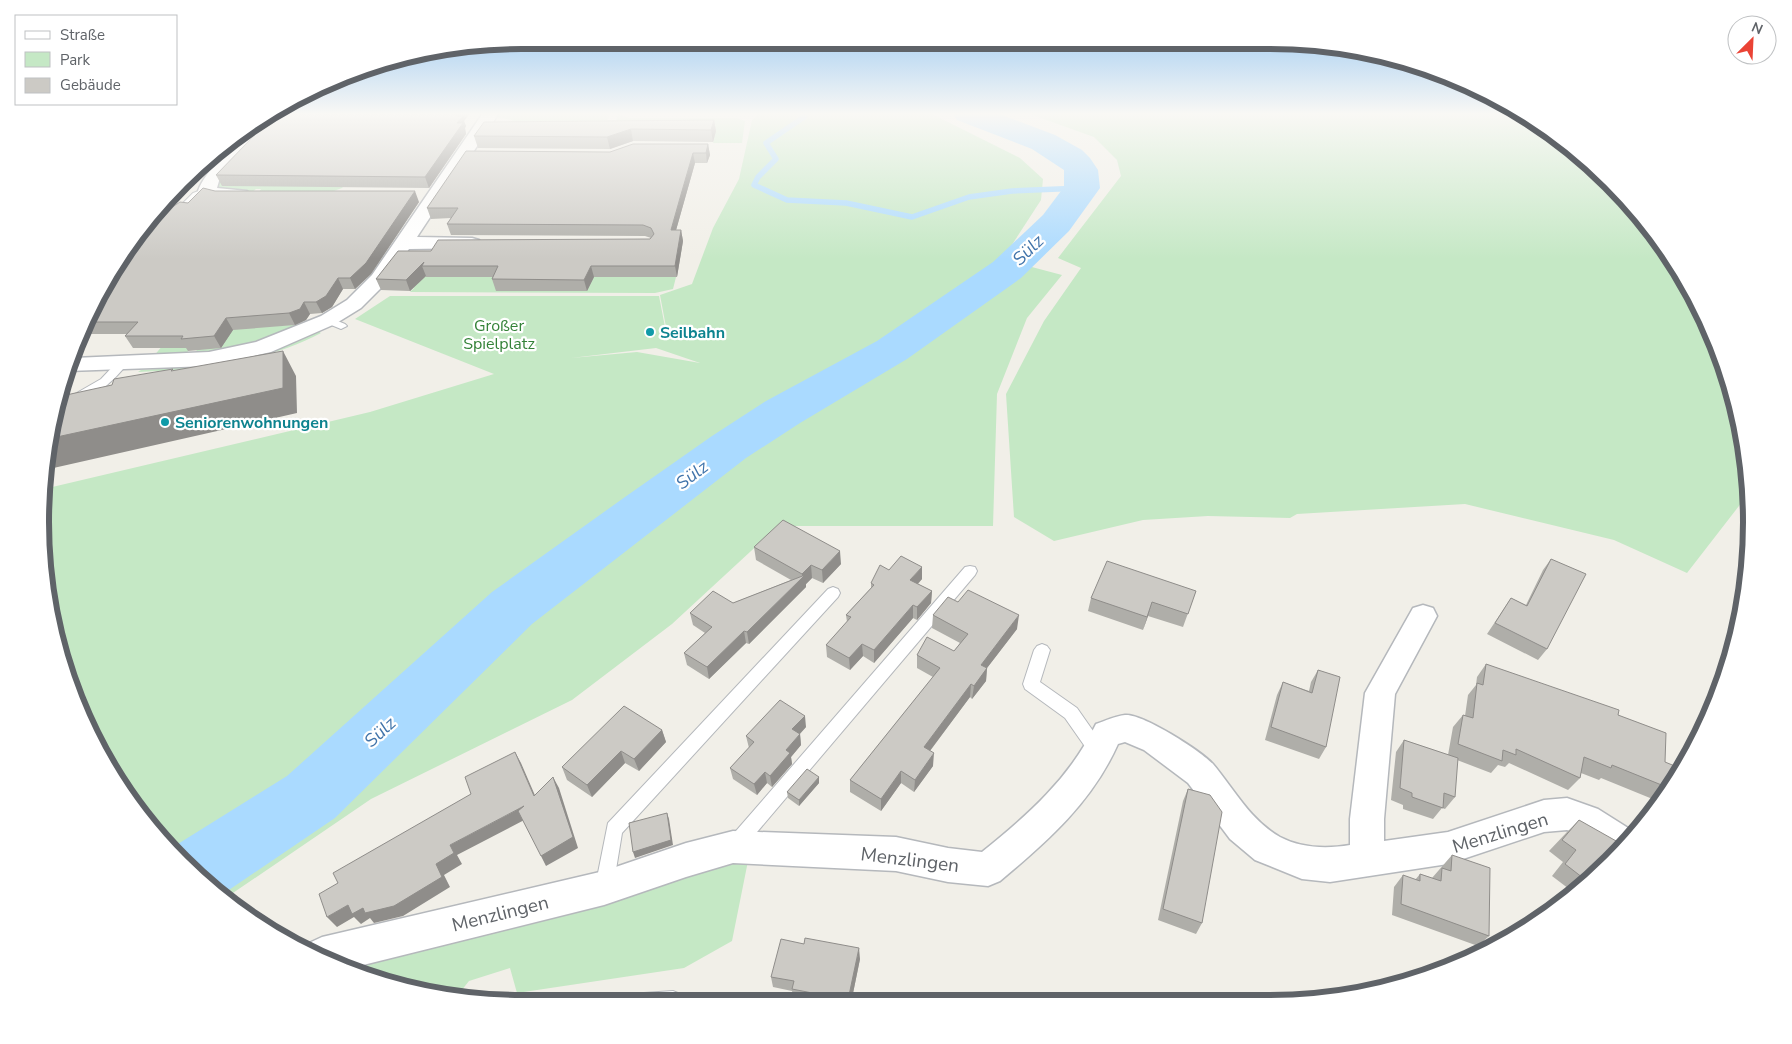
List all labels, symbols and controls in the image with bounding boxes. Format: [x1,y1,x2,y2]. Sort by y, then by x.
legend [15,15,178,105]
north arrow [1727,15,1777,65]
text: N [1748,18,1766,39]
text: Straße [60,25,105,45]
text: Park [60,50,90,70]
text: Gebäude [60,75,121,95]
water label: Sülz [1007,229,1049,271]
park label: Großer Spielplatz [463,315,535,355]
place label: Seilbahn [660,322,725,344]
marker: Seilbahn [644,326,656,338]
place label: Seniorenwohnungen [175,412,328,434]
marker: Seniorenwohnungen [159,416,171,428]
water label: Sülz [671,455,714,495]
water label: Sülz [359,711,401,753]
street label: Menzlingen [1449,806,1551,860]
street label: Menzlingen [859,841,961,879]
street label: Menzlingen [449,889,551,939]

